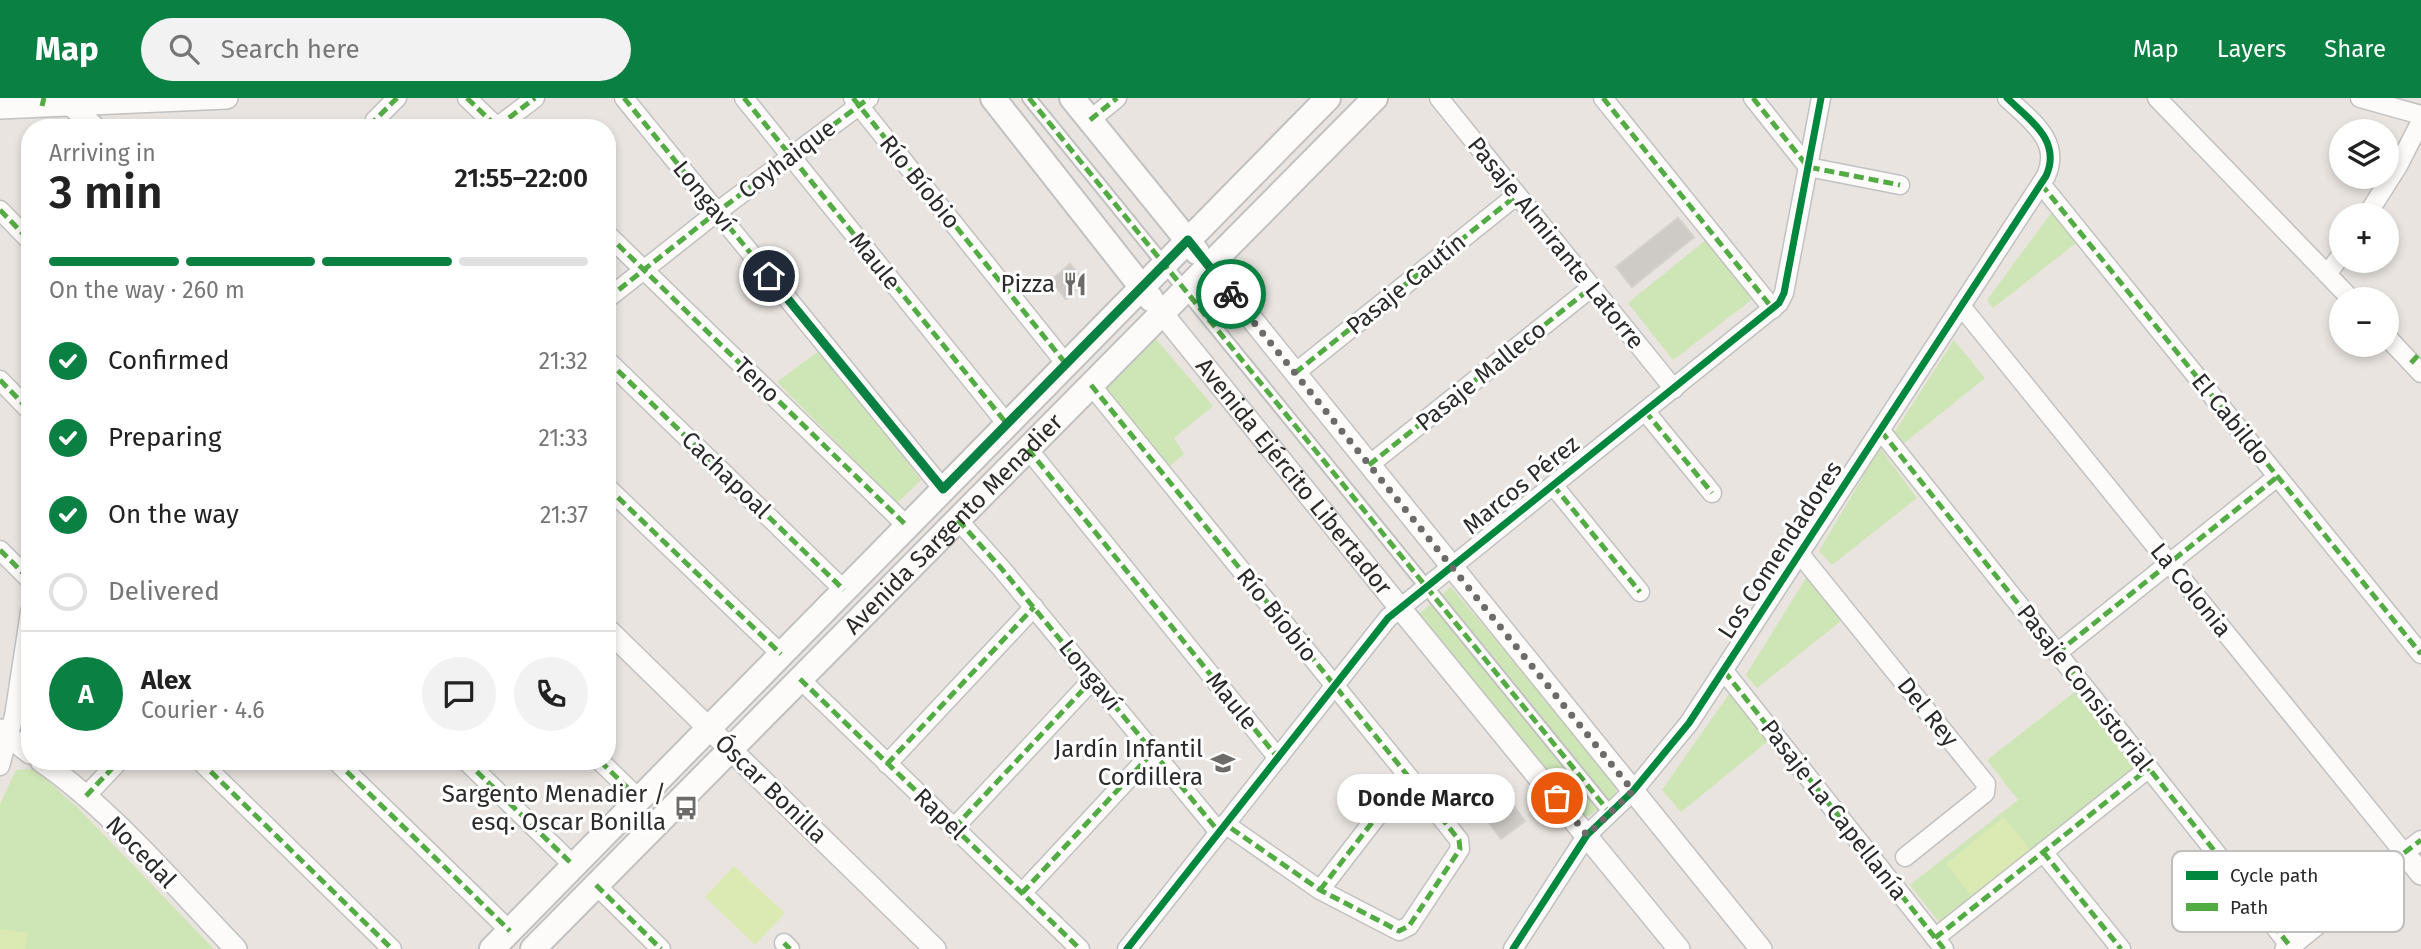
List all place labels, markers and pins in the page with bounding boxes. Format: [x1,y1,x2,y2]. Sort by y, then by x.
pin [739,246,799,306]
place label: Pizza [1001,270,1055,298]
restaurant icon: Pizza [1061,270,1089,298]
place label: Jardín Infantil Cordillera [1054,735,1203,791]
school or university icon: Jardín Infantil Cordillera [1209,749,1237,777]
pin [1527,768,1587,828]
callout: Donde Marco [1336,774,1515,822]
place label: Sargento Menadier / esq. Oscar Bonilla [442,780,666,836]
bus stop icon: Sargento Menadier / esq. Oscar Bonilla [672,794,700,822]

